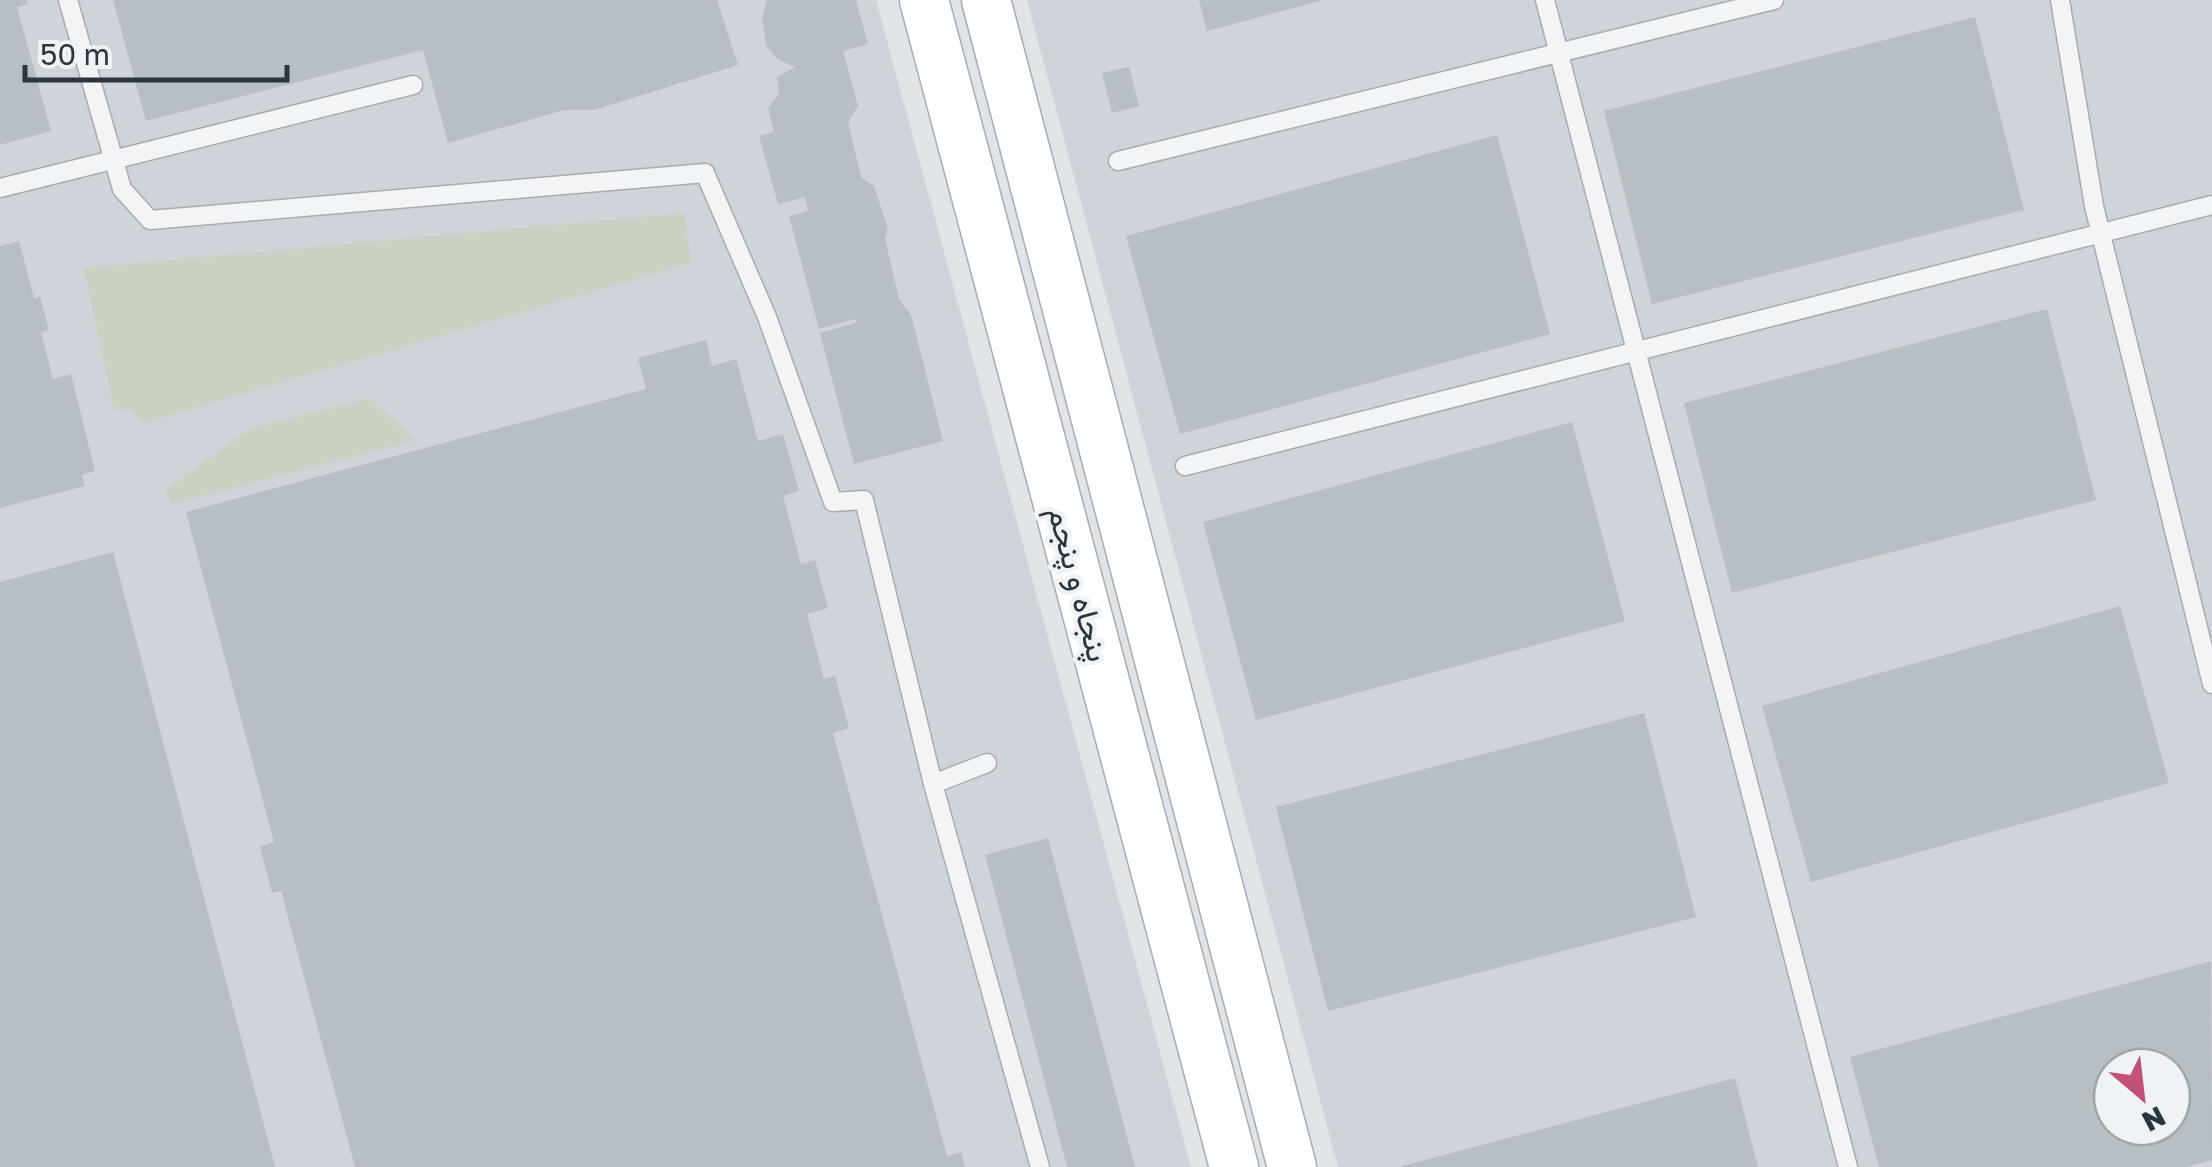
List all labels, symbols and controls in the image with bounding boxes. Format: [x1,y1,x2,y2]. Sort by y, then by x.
scale bar [25,20,288,82]
text: 50 m [40,36,110,72]
street label: پنجاه و پنجم [1037,502,1119,666]
north arrow [2092,1047,2192,1147]
text: N [2137,1100,2171,1139]

